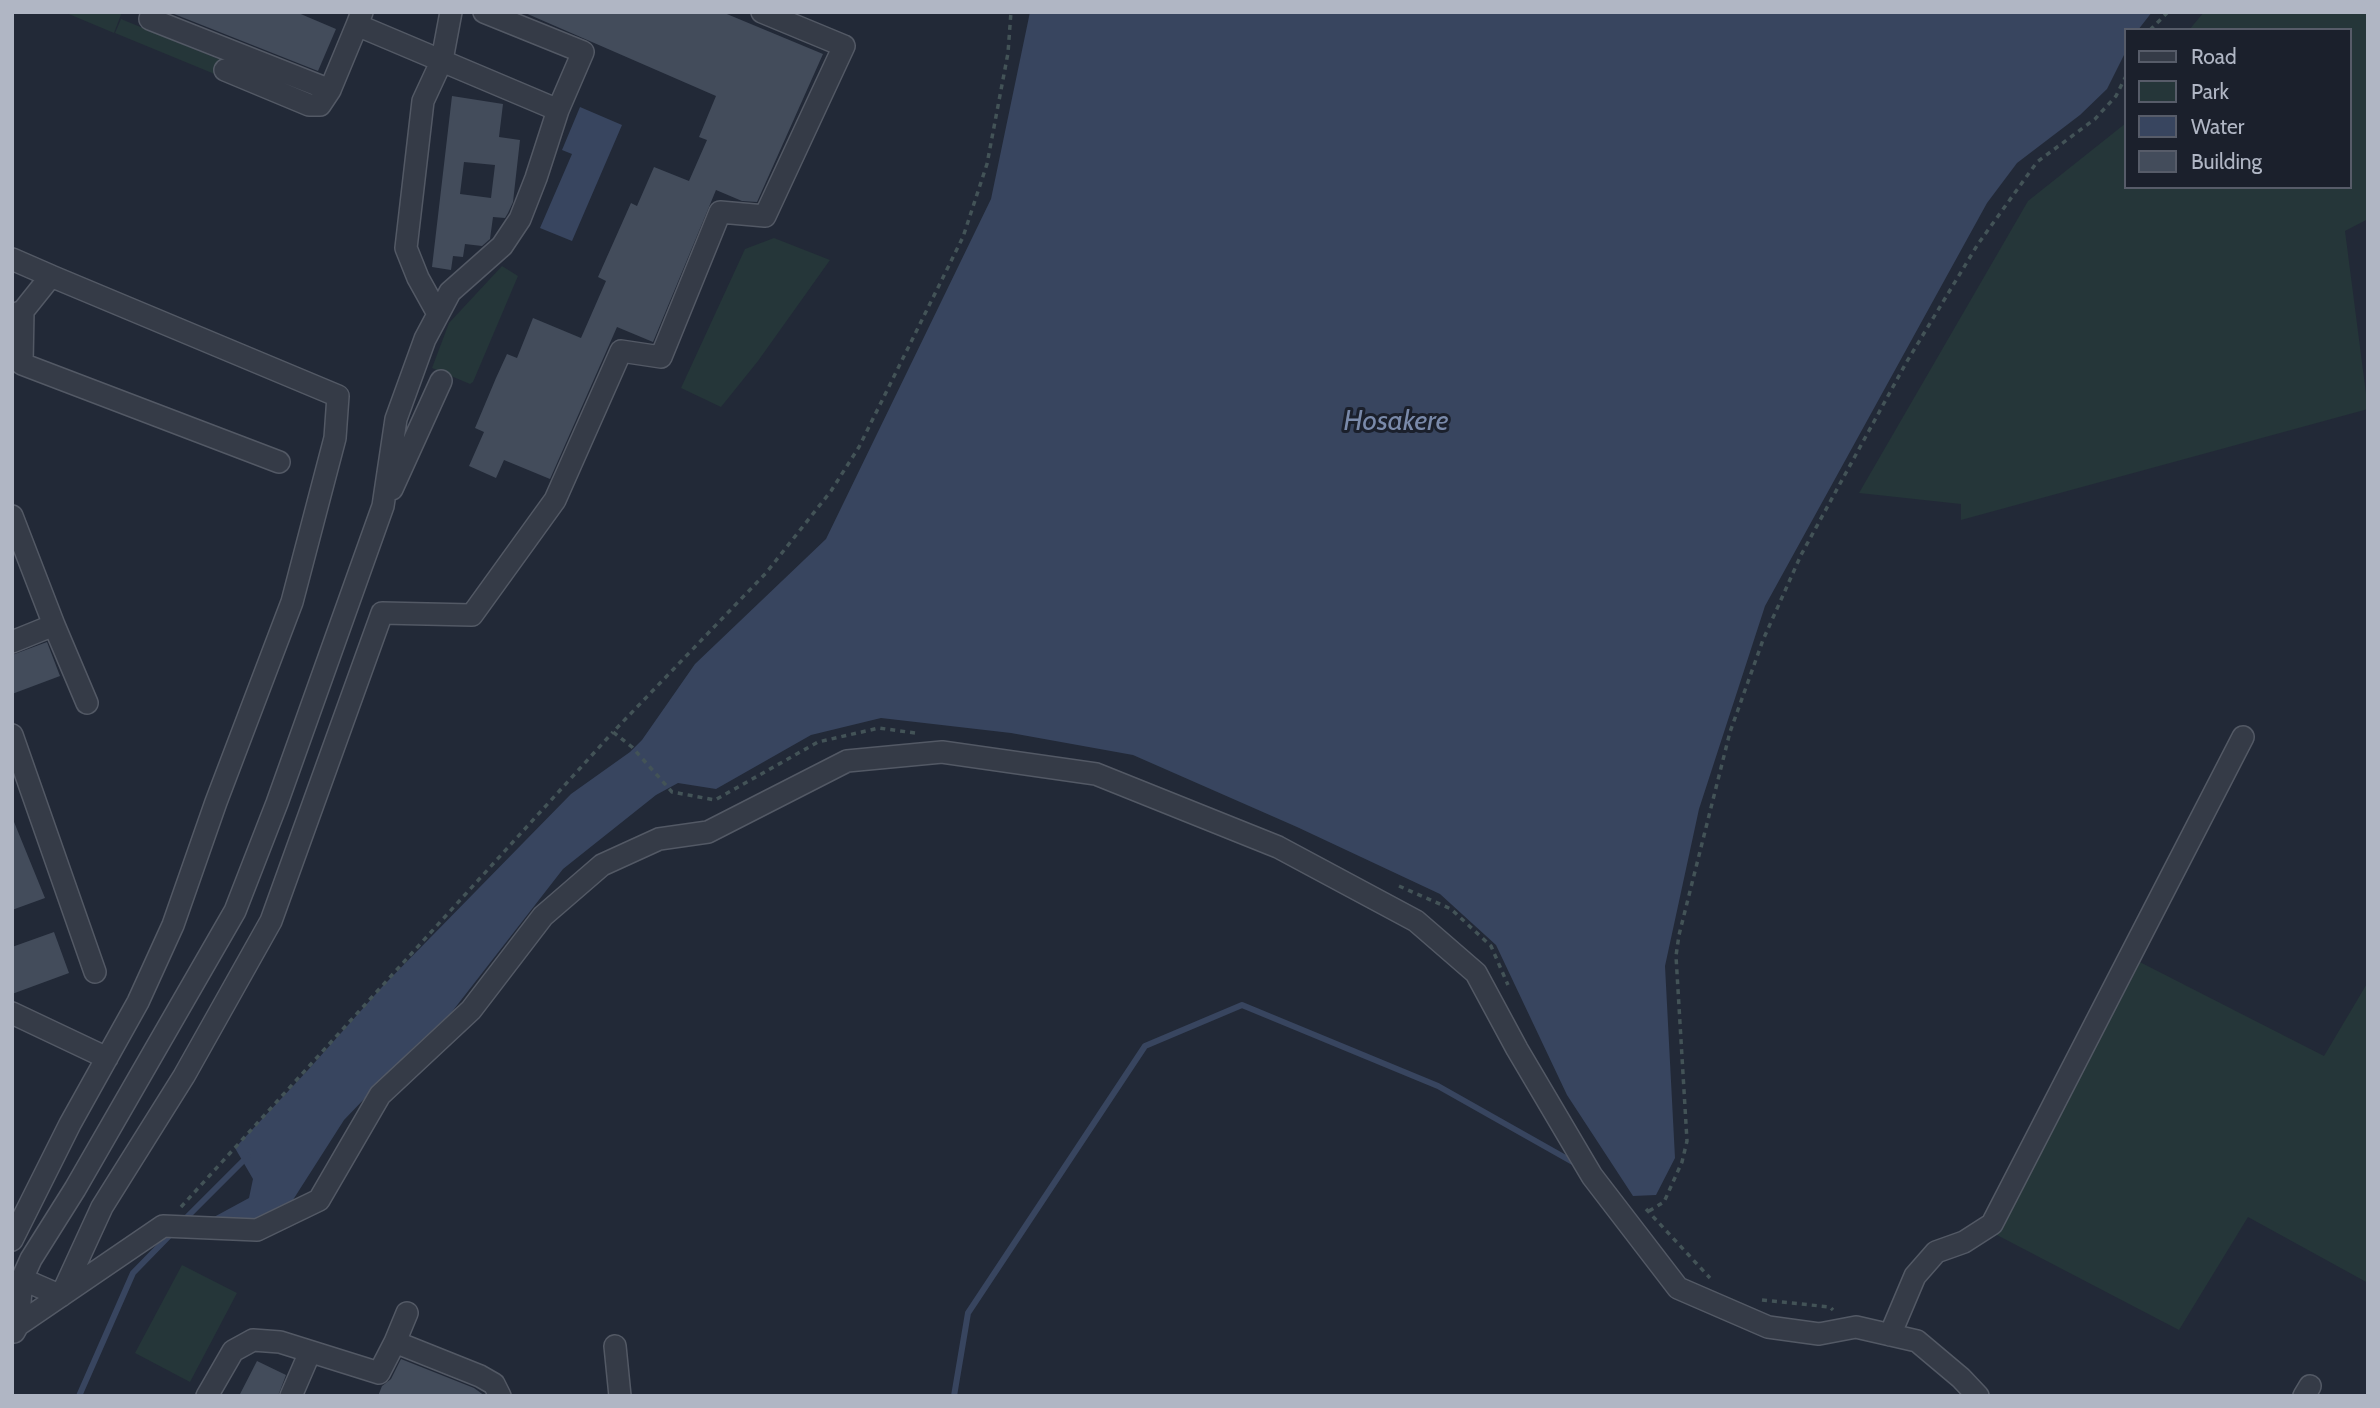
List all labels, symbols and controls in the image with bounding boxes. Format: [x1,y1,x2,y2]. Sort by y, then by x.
legend [2124,28,2352,189]
text: Road [2191,44,2237,69]
text: Park [2191,79,2229,104]
text: Water [2191,114,2244,139]
text: Building [2191,149,2262,174]
water label: Hosakere [1344,405,1448,439]

